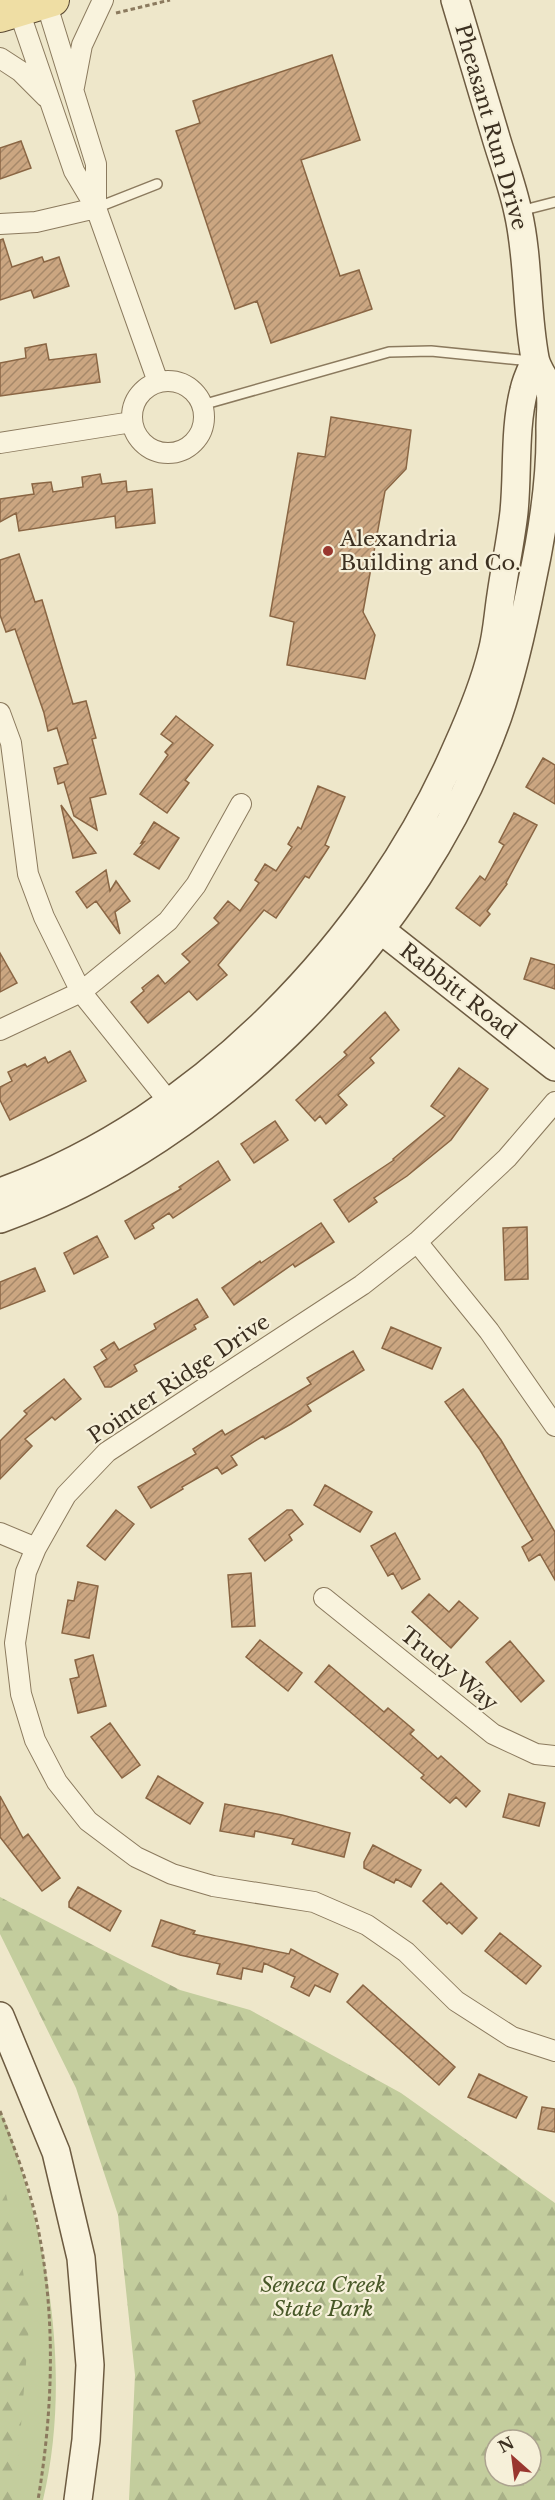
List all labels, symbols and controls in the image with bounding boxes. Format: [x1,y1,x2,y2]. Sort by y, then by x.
street label: Pheasant Run Drive [449,21,533,233]
place label: Alexandria Building and Co. [339,526,521,576]
marker: Alexandria Building and Co. [321,544,335,558]
street label: Rabbitt Road [395,937,521,1045]
street label: Pointer Ridge Drive [83,1309,275,1449]
street label: Trudy Way [395,1621,504,1717]
park label: Seneca Creek State Park [260,2272,386,2322]
north arrow [483,2428,543,2488]
text: N [495,2432,517,2457]

